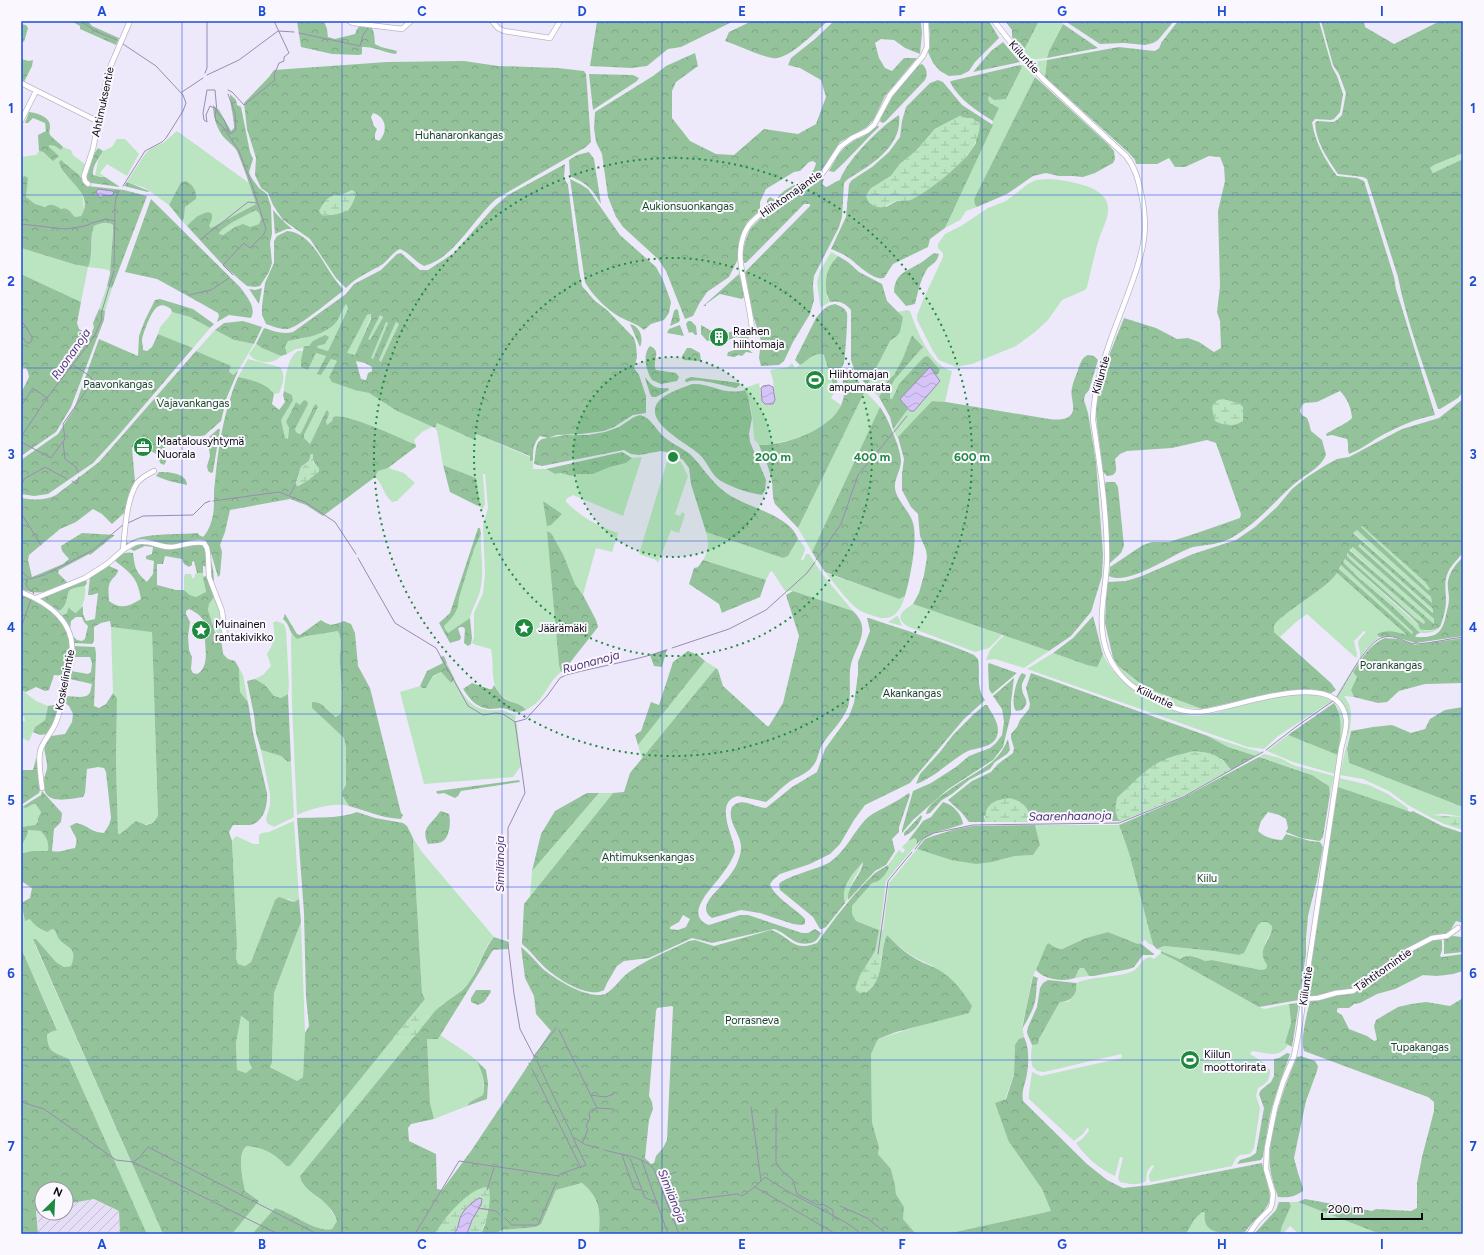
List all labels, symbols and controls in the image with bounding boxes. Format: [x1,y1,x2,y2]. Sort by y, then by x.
text: A [97,4,107,19]
text: B [258,4,266,19]
text: C [417,4,427,19]
text: D [577,4,587,19]
text: E [738,4,746,19]
text: F [898,4,906,19]
text: G [1057,4,1067,19]
text: H [1217,4,1227,19]
text: I [1380,4,1384,19]
street label: Kiiluntie [1006,38,1042,76]
street label: Ahtimuksentie [89,66,117,138]
text: 1 [8,101,14,116]
text: 1 [1470,101,1476,116]
park label: Huhanaronkangas [415,129,503,142]
street label: Hiihtomajantie [758,168,824,220]
park label: Aukionsuonkangas [642,200,734,213]
text: 2 [7,274,15,289]
text: 2 [1469,274,1477,289]
place label: Raahen hiihtomaja [733,325,784,351]
water label: Ruonanoja [48,326,94,382]
building icon: Raahen hiihtomaja [708,326,730,348]
street label: Kiiluntie [1089,354,1113,396]
place label: Hiihtomajan ampumarata [829,368,891,394]
sports icon: Hiihtomajan ampumarata [804,369,826,391]
park label: Paavonkangas [83,378,153,391]
park label: Vajavankangas [157,397,229,410]
place label: Maatalousyhtymä Nuorala [157,435,244,461]
office icon: Maatalousyhtymä Nuorala [132,436,154,458]
text: 3 [7,447,15,462]
text: 3 [1469,447,1477,462]
centre of rings [666,450,680,464]
text: 200 m [755,450,791,464]
text: 400 m [854,450,890,464]
text: 600 m [954,450,990,464]
place icon: Jäärämäki [513,617,535,639]
place label: Muinainen rantakivikko [215,618,273,644]
place icon: Muinainen rantakivikko [190,619,212,641]
text: 4 [7,620,15,635]
text: 4 [1469,620,1477,635]
place label: Jäärämäki [538,622,587,635]
street label: Koskelinintie [53,648,77,712]
water label: Ruonanoja [561,648,621,676]
park label: Porankangas [1360,659,1422,672]
street label: Kiiluntie [1135,683,1175,711]
park label: Akankangas [883,687,941,700]
text: 5 [7,793,15,808]
text: 5 [1469,793,1477,808]
water label: Saarenhaanoja [1028,808,1112,824]
water label: Similänoja [493,836,507,892]
park label: Ahtimuksenkangas [602,851,694,864]
park label: Kiilu [1197,872,1217,885]
street label: Tähtitornintie [1352,946,1414,994]
text: 6 [7,966,15,981]
street label: Kiiluntie [1297,966,1315,1006]
text: 6 [1469,966,1477,981]
park label: Porrasneva [725,1014,779,1027]
park label: Tupakangas [1391,1041,1449,1054]
place label: Kiilun moottorirata [1204,1048,1266,1074]
sports icon: Kiilun moottorirata [1179,1049,1201,1071]
text: 7 [7,1139,15,1154]
text: 7 [1469,1139,1477,1154]
water label: Similänoja [655,1167,689,1225]
north arrow [34,1181,74,1221]
text: N [51,1185,64,1200]
scale bar [1322,1195,1422,1221]
text: 200 m [1328,1202,1363,1216]
text: A [97,1237,107,1252]
text: B [258,1237,266,1252]
text: C [417,1237,427,1252]
text: D [577,1237,587,1252]
text: E [738,1237,746,1252]
text: F [898,1237,906,1252]
text: G [1057,1237,1067,1252]
text: H [1217,1237,1227,1252]
text: I [1380,1237,1384,1252]

